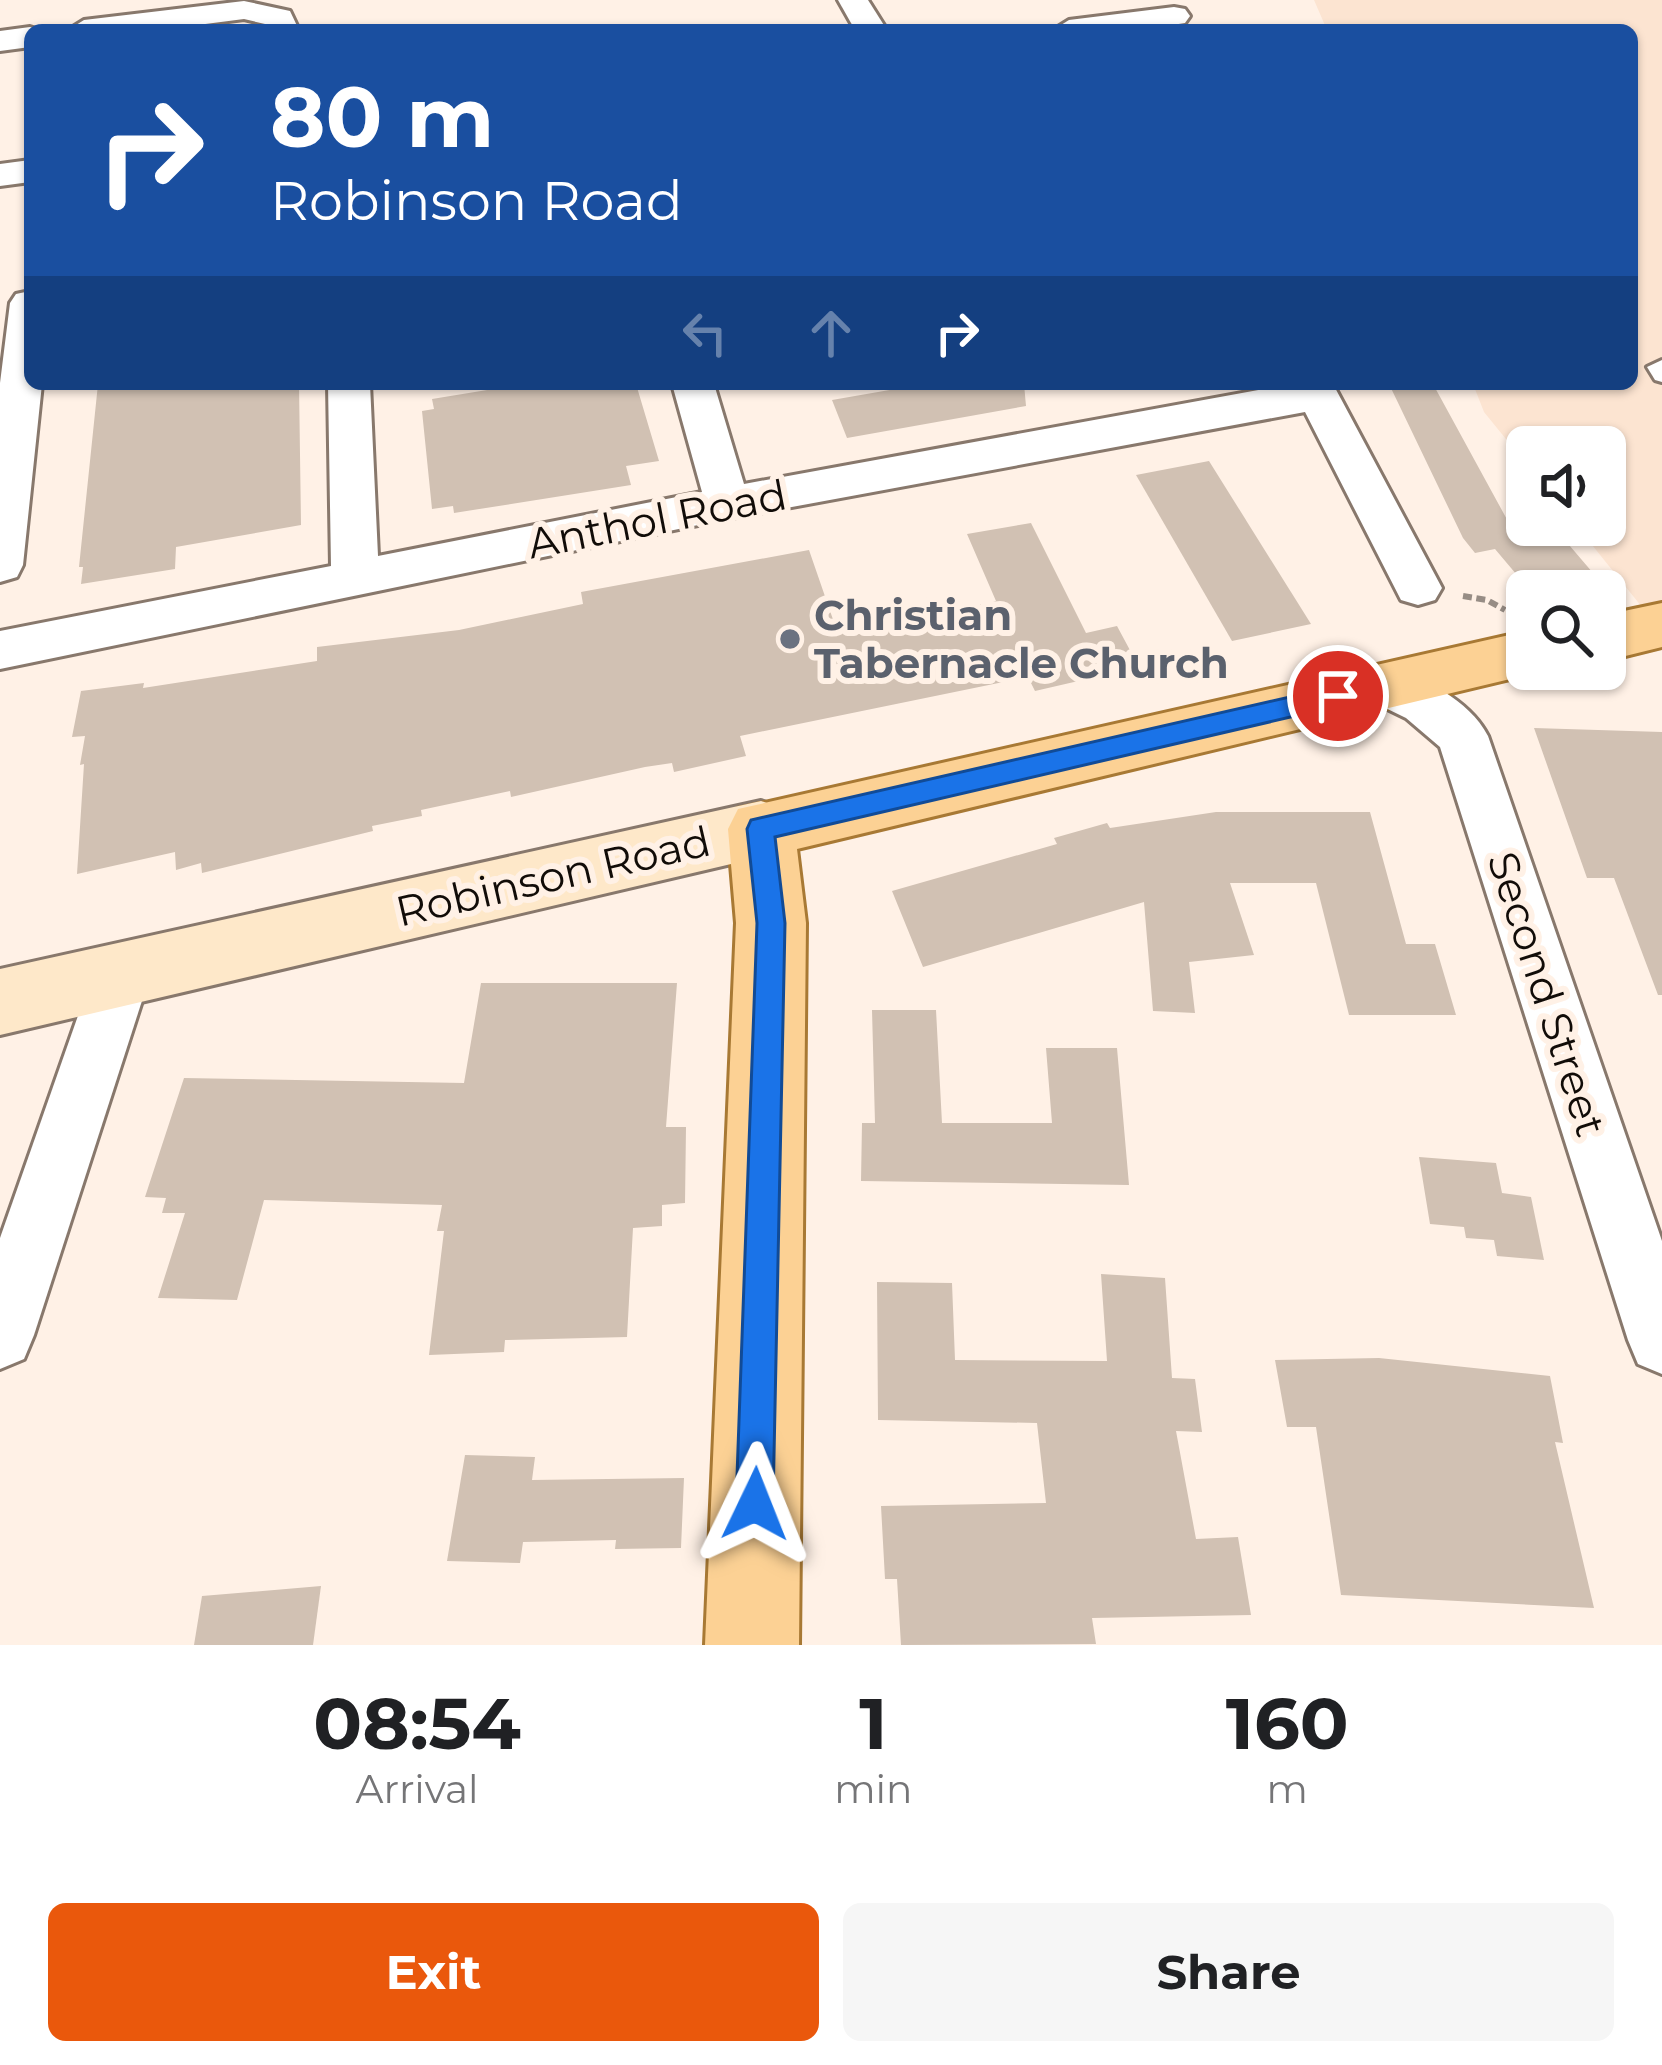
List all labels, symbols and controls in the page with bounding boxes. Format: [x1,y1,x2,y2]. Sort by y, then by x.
text: 80 m [270,66,494,168]
icon: right [72,72,228,228]
text: Robinson Road [270,168,683,234]
icon: left [672,300,738,366]
icon: ahead [798,300,864,366]
icon: right [924,300,990,366]
map controls [1506,426,1626,690]
button: sound [1506,426,1626,546]
street label: Anthol Road [523,468,791,570]
button: search [1506,570,1626,690]
place label: Christian Tabernacle Church [814,589,1229,689]
marker: Christian Tabernacle Church [777,626,803,652]
pin [1287,645,1389,747]
icon: arrive [1305,663,1371,729]
street label: Robinson Road [391,815,715,937]
street label: Second Street [1477,845,1617,1143]
position arrow [692,1441,818,1567]
text: 08:54 [313,1679,521,1767]
text: 1 [859,1679,887,1767]
text: 160 [1226,1679,1349,1767]
text: Arrival [356,1765,479,1813]
text: min [834,1765,912,1813]
text: m [1267,1765,1308,1813]
button: Exit [48,1903,819,2041]
button: Share [843,1903,1614,2041]

